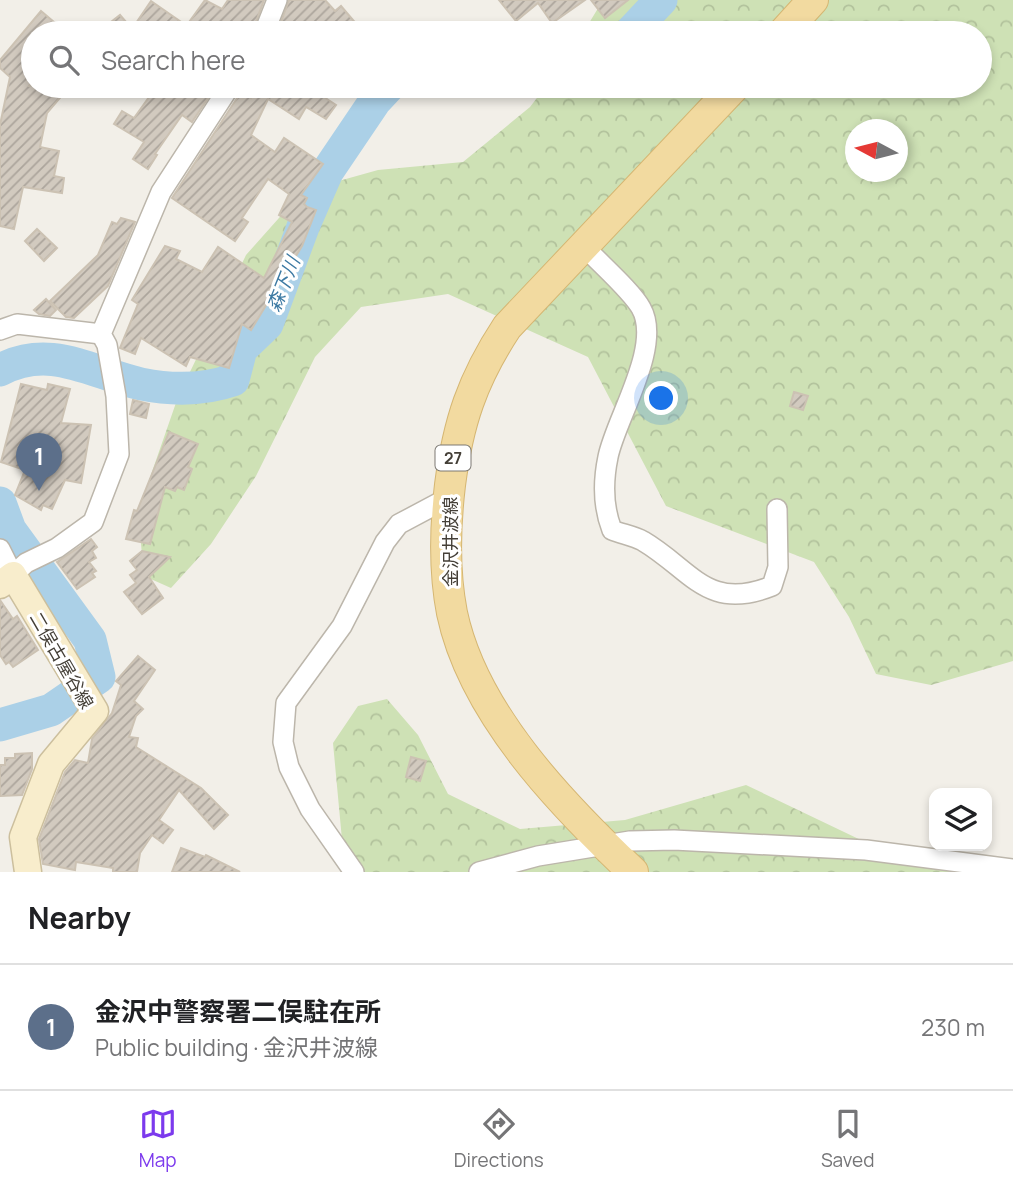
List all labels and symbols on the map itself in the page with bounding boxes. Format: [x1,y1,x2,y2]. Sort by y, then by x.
north arrow [845,119,908,182]
water label: 森下川 [260,251,306,315]
your location [644,381,678,415]
pin: 1 [16,433,62,491]
road number: 27 [435,446,470,471]
street label: 金沢井波線 [438,497,462,587]
street label: 二俣古屋谷線 [25,607,99,713]

